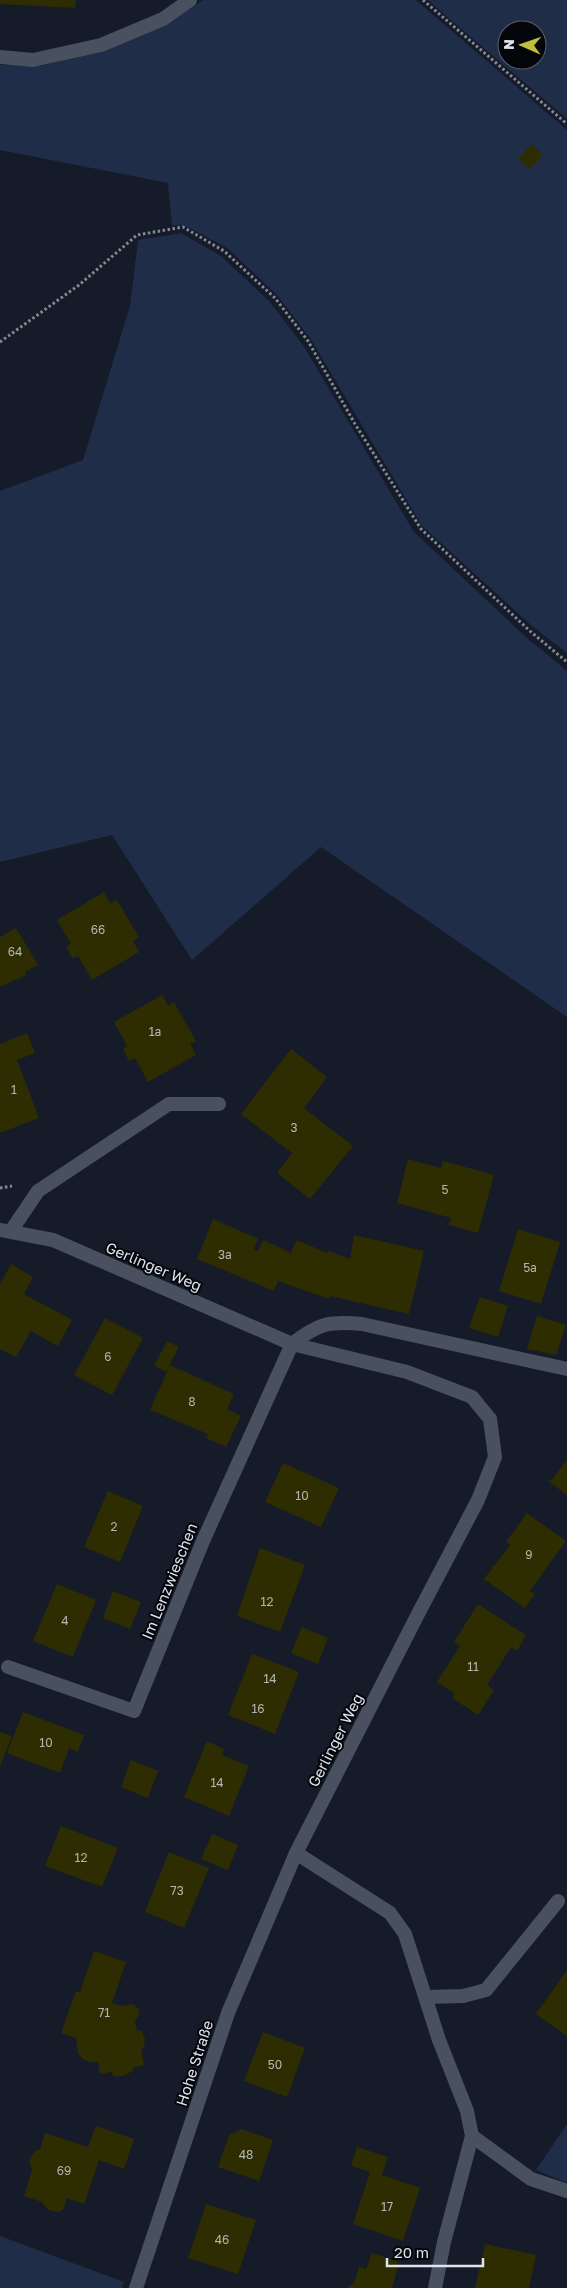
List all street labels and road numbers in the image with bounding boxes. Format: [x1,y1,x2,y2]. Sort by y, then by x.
street label: Gerlinger Weg [103,1238,205,1294]
street label: Im Lenzwieschen [137,1520,201,1642]
street label: Gerlinger Weg [304,1690,366,1790]
street label: Hohe Straße [172,2018,216,2108]

